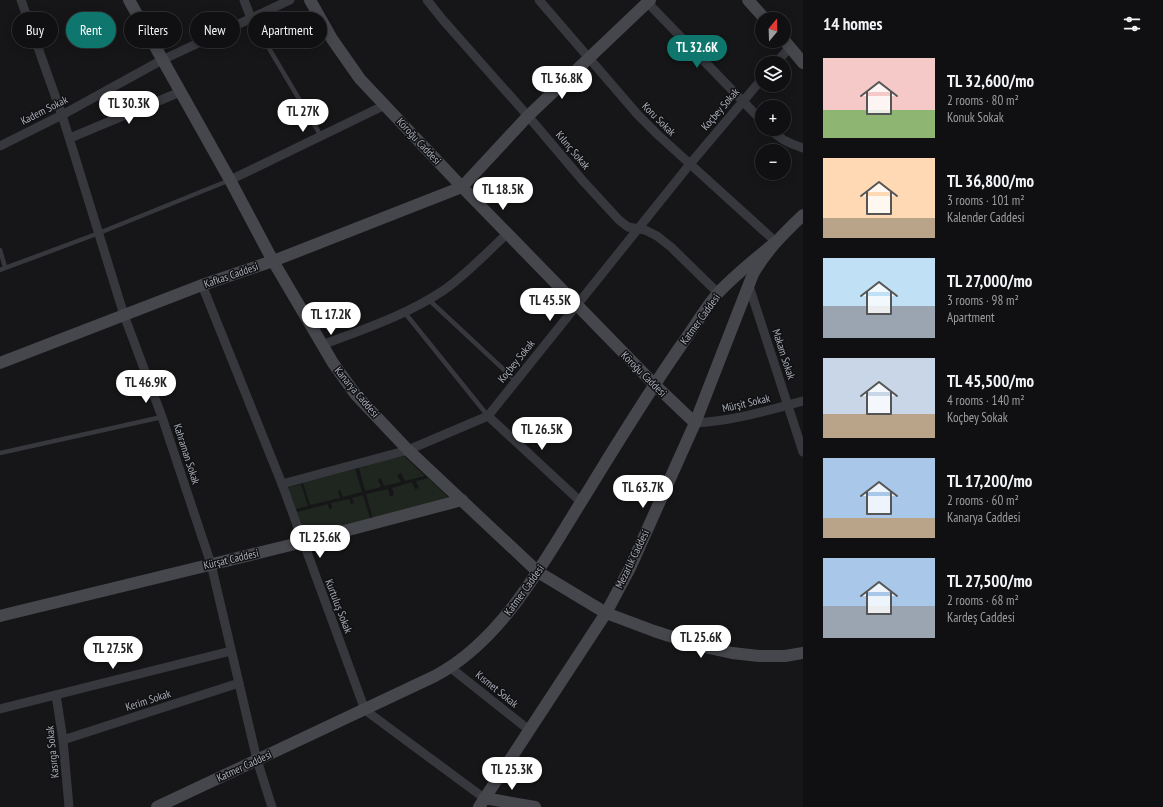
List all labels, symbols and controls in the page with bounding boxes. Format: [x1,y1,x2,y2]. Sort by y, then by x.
chip: Buy [12,12,58,48]
chip: Rent [66,12,116,48]
chip: Filters [124,12,182,48]
chip: New [190,12,240,48]
chip: Apartment [248,12,327,48]
north arrow [755,12,791,48]
map controls [755,12,791,180]
text: 14 homes [823,13,882,35]
icon: filters [1121,13,1143,35]
pin: TL 32.6K [656,35,738,69]
text: TL 32.6K [676,39,718,56]
button: layers [755,56,791,92]
pin: TL 36.8K [521,66,603,100]
text: TL 36.8K [541,70,583,87]
text: TL 32,600/mo [947,70,1034,92]
icon: home [855,74,903,122]
street label: Koçbey Sokak [698,84,743,133]
pin: TL 30.3K [88,91,170,125]
street label: Kadem Sokak [18,92,70,128]
text: 2 rooms · 80 m² [947,92,1019,109]
text: TL 30.3K [108,95,150,112]
pin: TL 27K [270,99,336,133]
street label: Koru Sokak [639,99,679,139]
button: + [755,100,791,136]
text: TL 27K [287,103,319,120]
text: Konuk Sokak [947,109,1004,126]
street label: Köroğu Caddesi [394,115,444,167]
street label: Kılınç Sokak [553,128,594,173]
button: − [755,144,791,180]
text: TL 36,800/mo [947,170,1034,192]
icon: home [855,174,903,222]
pin: TL 18.5K [462,177,544,211]
text: TL 18.5K [482,181,524,198]
text: 3 rooms · 101 m² [947,192,1025,209]
text: Kalender Caddesi [947,209,1025,226]
street label: Kafkas Caddesi [202,259,260,291]
text: TL 27,000/mo [947,270,1032,292]
icon: home [855,274,903,322]
pin: TL 45.5K [509,288,591,322]
street label: Katmer Caddesi [677,291,723,347]
text: TL 45.5K [529,292,571,309]
text: 3 rooms · 98 m² [947,292,1019,309]
pin: TL 17.2K [290,302,372,336]
text: TL 17.2K [311,306,351,323]
text: Apartment [947,309,995,326]
street label: Makam Sokak [769,327,799,382]
street label: Koçbey Sokak [494,336,538,385]
street label: Köroğu Caddesi [618,348,670,400]
street label: Kanarya Caddesi [332,364,382,420]
pin: TL 46.9K [105,370,187,404]
text: TL 45,500/mo [947,370,1034,392]
text: TL 46.9K [125,374,167,391]
icon: home [855,374,903,422]
street label: Mürşit Sokak [721,391,772,415]
text: 4 rooms · 140 m² [947,392,1025,409]
text: Koçbey Sokak [947,409,1008,426]
pin: TL 26.5K [501,417,583,451]
text: TL 26.5K [521,421,563,438]
street label: Kahraman Sokak [171,422,204,487]
text: TL 17,200/mo [947,470,1032,492]
icon: home [855,474,903,522]
pin: TL 63.7K [602,475,684,509]
text: TL 63.7K [622,479,664,496]
text: 2 rooms · 60 m² [947,492,1019,509]
text: Kanarya Caddesi [947,509,1020,526]
pin: TL 25.6K [279,525,361,559]
street label: Mezarlık Caddesi [612,527,652,591]
text: TL 25.6K [299,529,341,546]
street label: Kürşat Caddesi [202,546,260,572]
street label: Katmer Caddesi [501,562,547,618]
text: TL 27,500/mo [947,570,1032,592]
icon: home [855,574,903,622]
street label: Kurtuluş Sokak [322,577,356,636]
text: 2 rooms · 68 m² [947,592,1019,609]
text: Kardeş Caddesi [947,609,1015,626]
pin: TL 25.6K [660,625,742,659]
text: TL 25.6K [680,629,722,646]
pin: TL 27.5K [72,636,154,670]
text: TL 27.5K [93,640,133,657]
street label: Kısmet Sokak [473,668,522,711]
street label: Kerim Sokak [124,686,173,714]
street label: Kasırga Sokak [42,724,62,779]
street label: Katmer Caddesi [214,747,274,785]
pin: TL 25.3K [471,757,553,791]
text: TL 25.3K [491,761,533,778]

